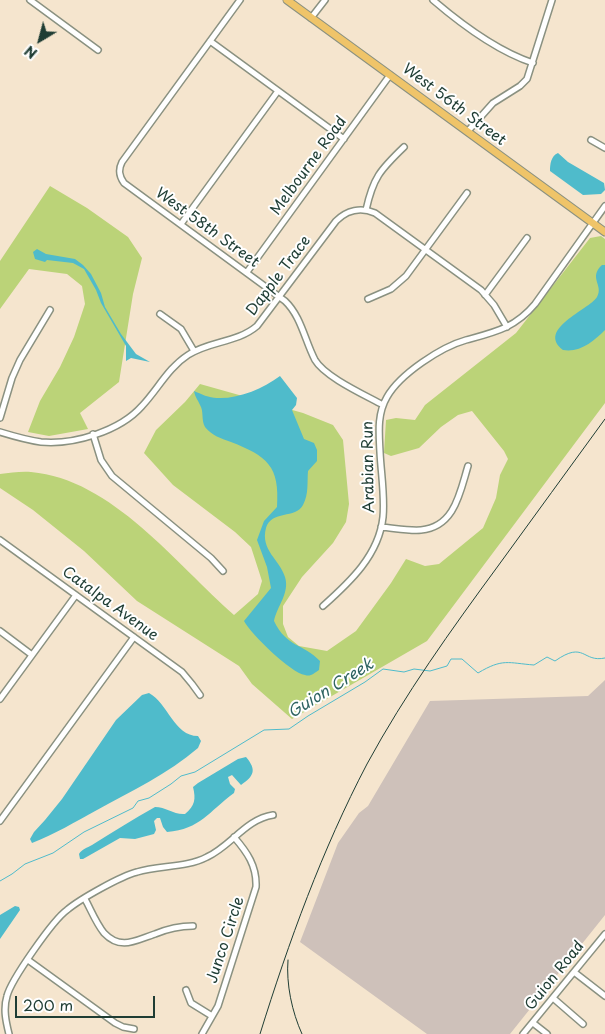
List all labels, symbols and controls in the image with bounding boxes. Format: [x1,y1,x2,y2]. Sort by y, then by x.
north arrow [15,15,65,65]
text: N [20,41,41,64]
street label: West 56th Street [399,60,509,150]
street label: Melbourne Road [267,113,351,219]
street label: West 58th Street [152,184,262,272]
street label: Dapple Trace [243,232,315,320]
street label: Arabian Run [359,421,379,513]
street label: Catalpa Avenue [58,563,162,645]
water label: Guion Creek [285,655,377,723]
street label: Junco Circle [204,894,248,986]
street label: Guion Road [522,938,588,1014]
scale bar [18,986,158,1018]
text: 200 m [23,993,73,1016]

